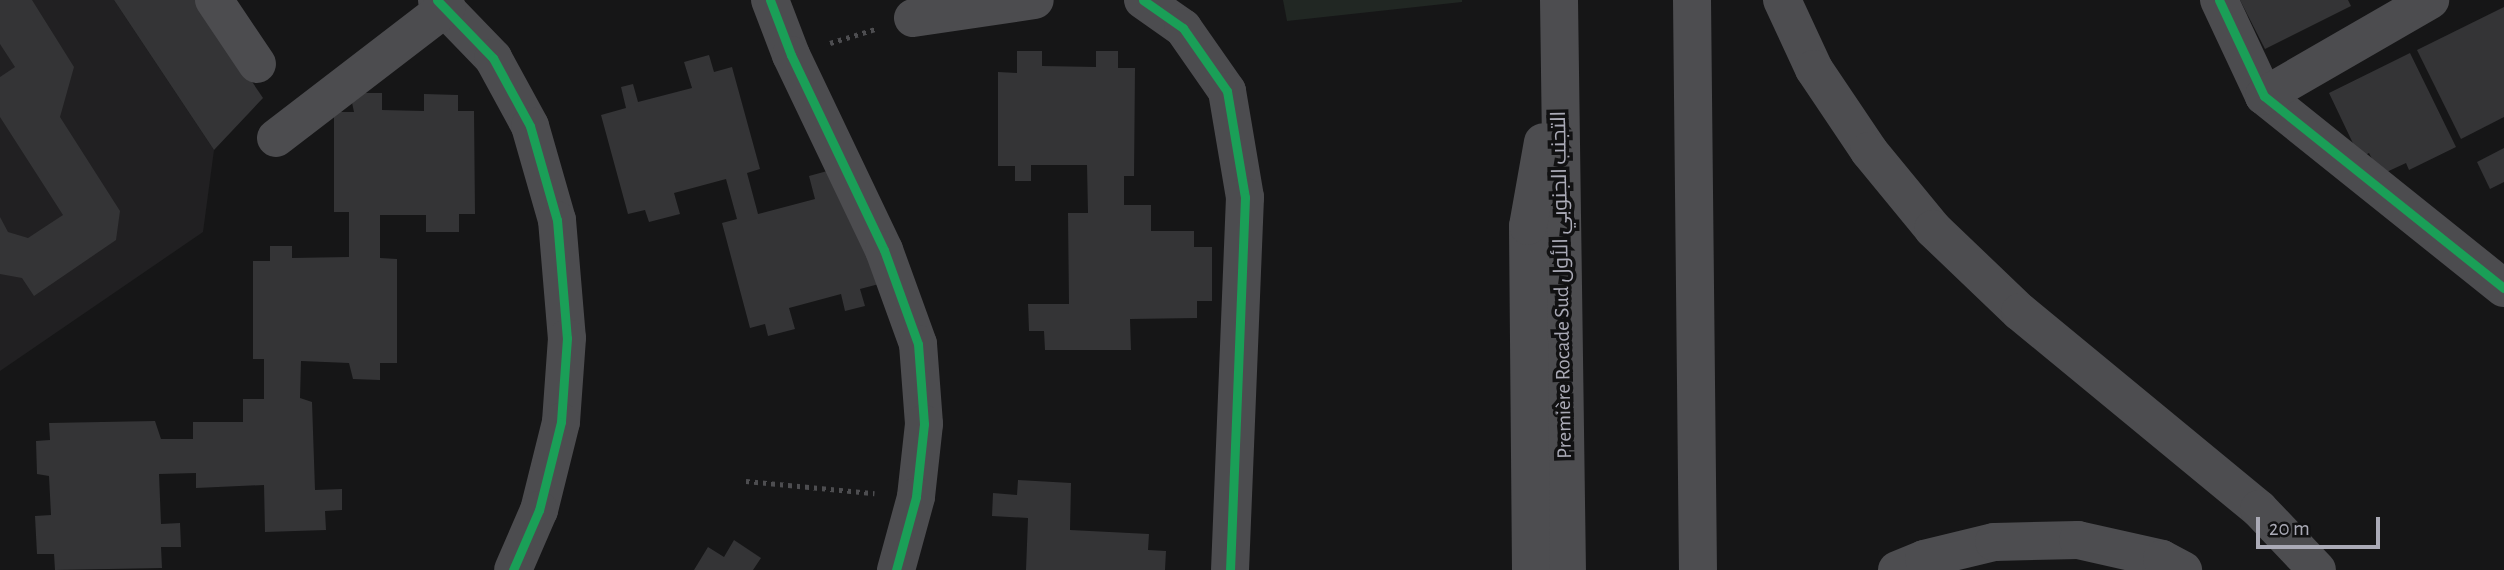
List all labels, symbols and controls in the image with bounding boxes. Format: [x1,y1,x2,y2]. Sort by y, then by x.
street label: Première Rocade Sud التجنب الجنوبي الأول [1546,111,1578,459]
scale bar [2259,504,2383,548]
text: 20 m [2269,518,2310,539]

